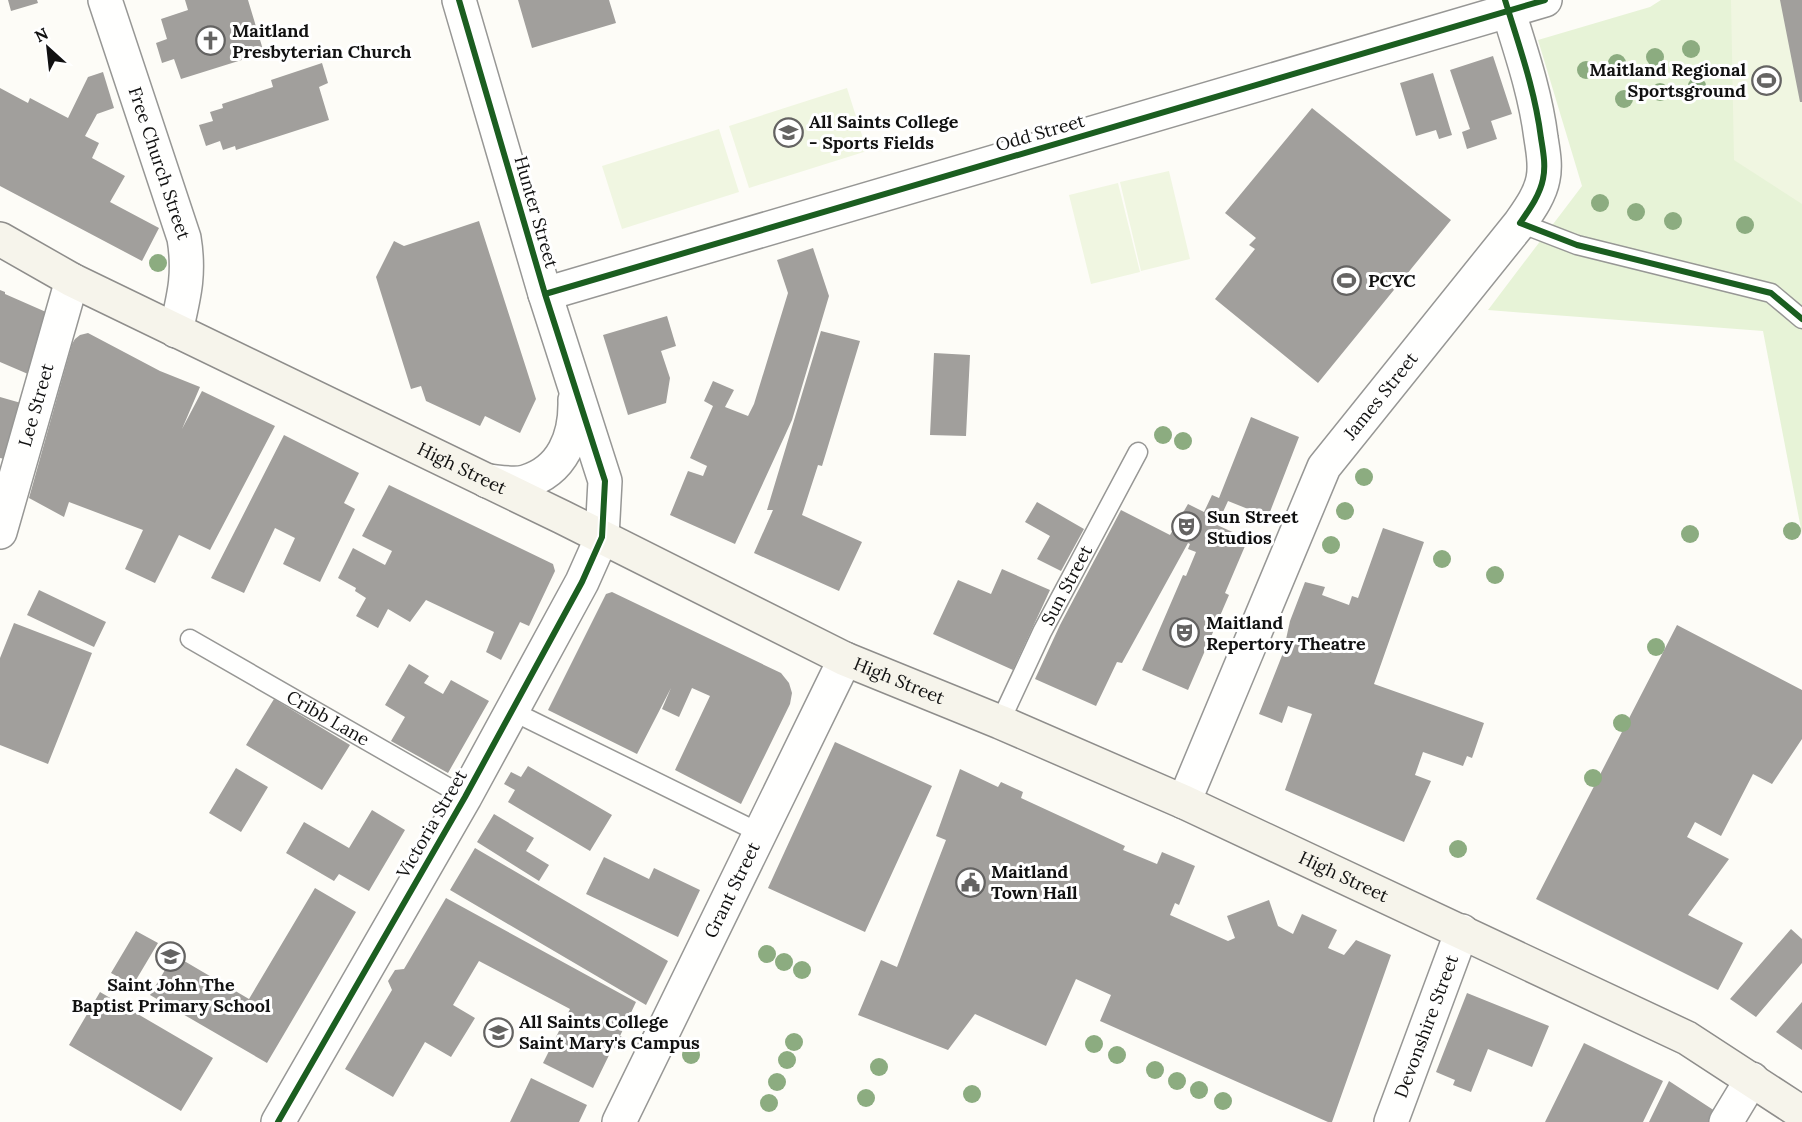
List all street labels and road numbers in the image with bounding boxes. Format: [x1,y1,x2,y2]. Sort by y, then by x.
street label: Free Church Street [124,84,196,242]
street label: Odd Street [993,109,1087,156]
street label: Hunter Street [510,153,563,271]
street label: James Street [1338,347,1423,445]
street label: Lee Street [13,361,59,449]
street label: High Street [414,437,510,499]
street label: Sun Street [1036,541,1097,629]
street label: High Street [850,652,948,709]
street label: Cribb Lane [283,685,374,751]
street label: Victoria Street [391,765,472,883]
street label: Grant Street [699,838,765,942]
street label: High Street [1295,846,1392,907]
street label: Devonshire Street [1389,951,1463,1101]

